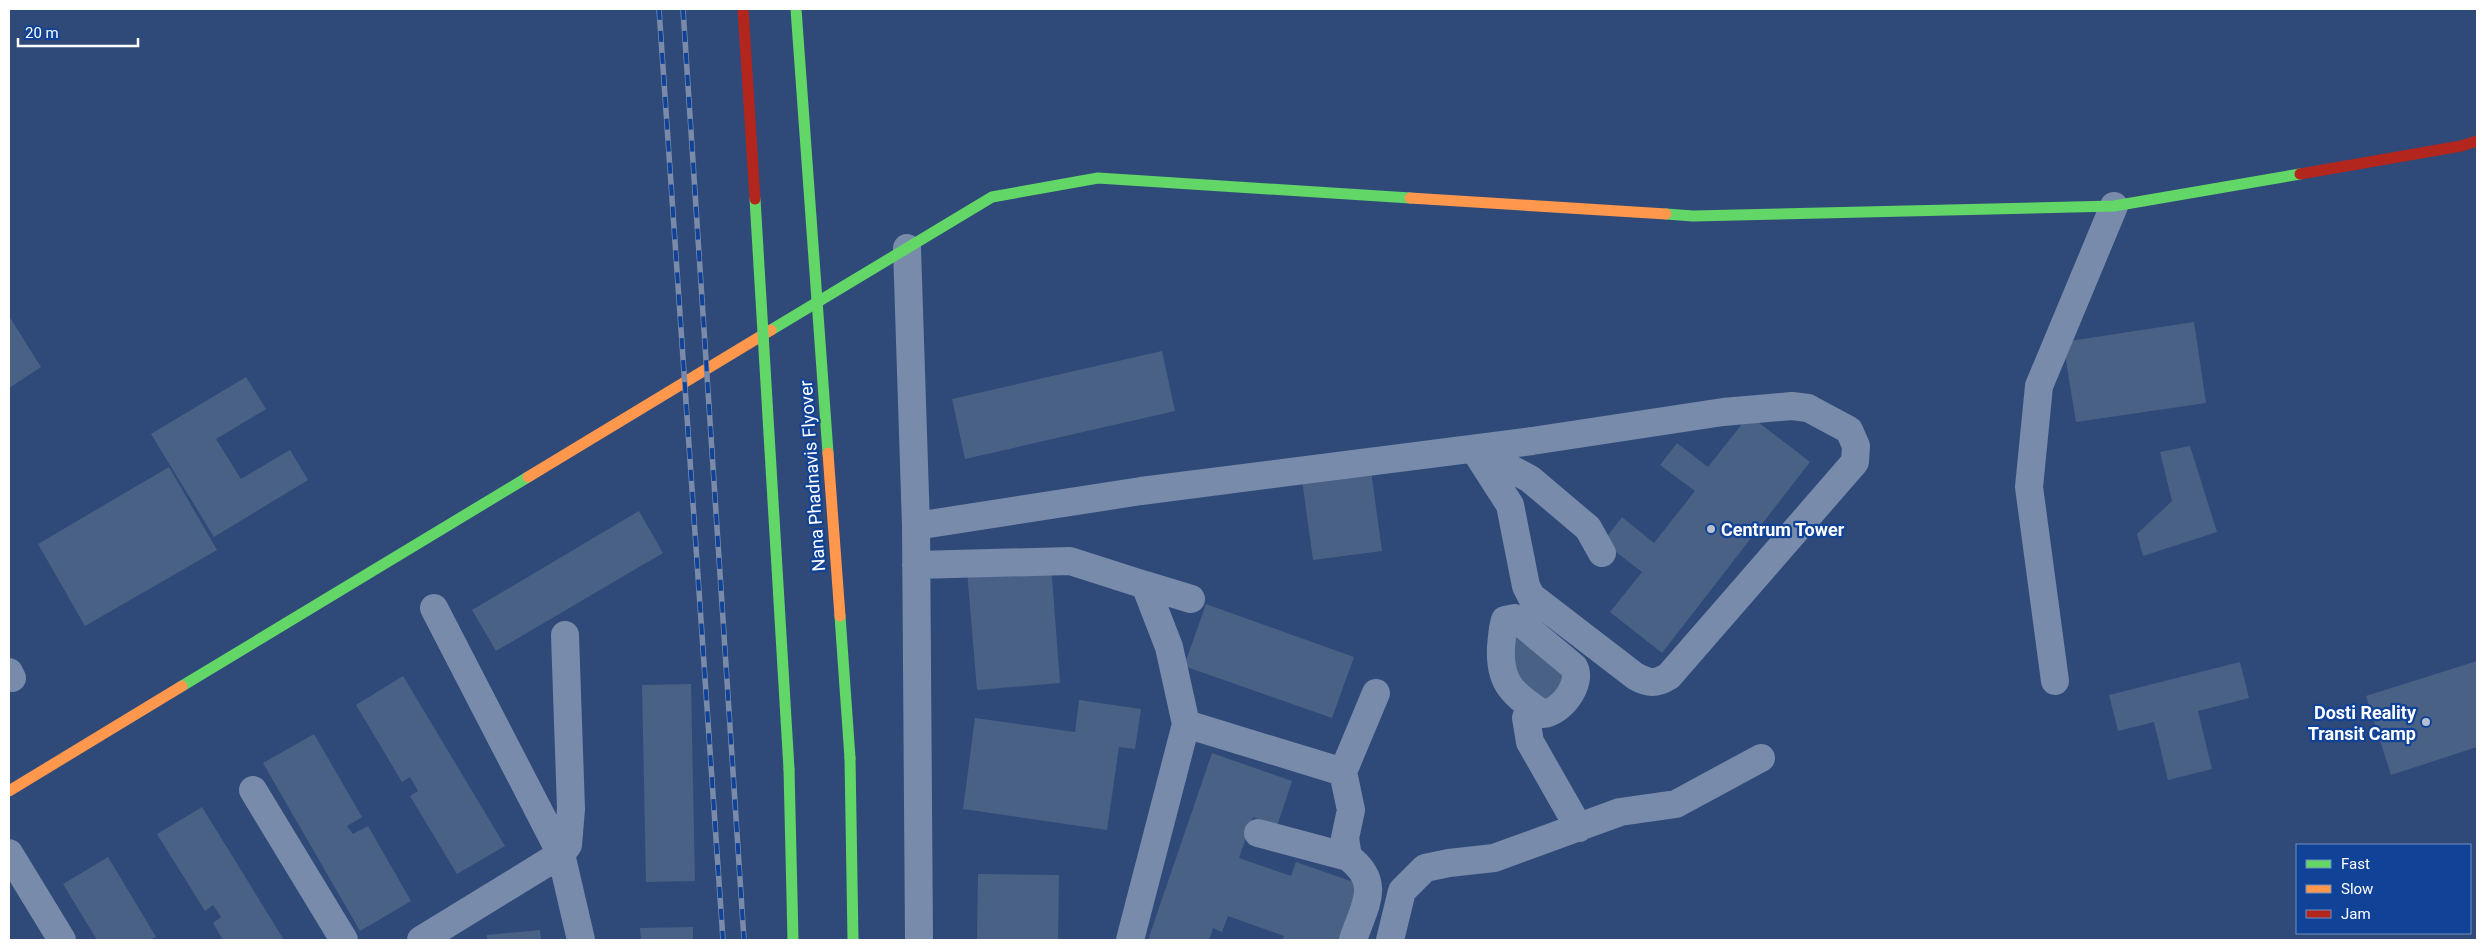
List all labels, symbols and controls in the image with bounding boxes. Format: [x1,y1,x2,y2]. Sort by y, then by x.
scale bar [18,15,138,47]
text: 20 m [25,24,59,42]
street label: Nana Phadnavis Flyover [795,380,829,572]
place label: Centrum Tower [1721,519,1845,540]
marker: Centrum Tower [1705,523,1717,535]
place label: Dosti Reality Transit Camp [2308,702,2417,744]
marker: Dosti Reality Transit Camp [2420,716,2432,728]
legend [2296,844,2471,934]
text: Fast [2341,855,2370,873]
text: Slow [2341,880,2373,898]
text: Jam [2341,905,2371,923]

